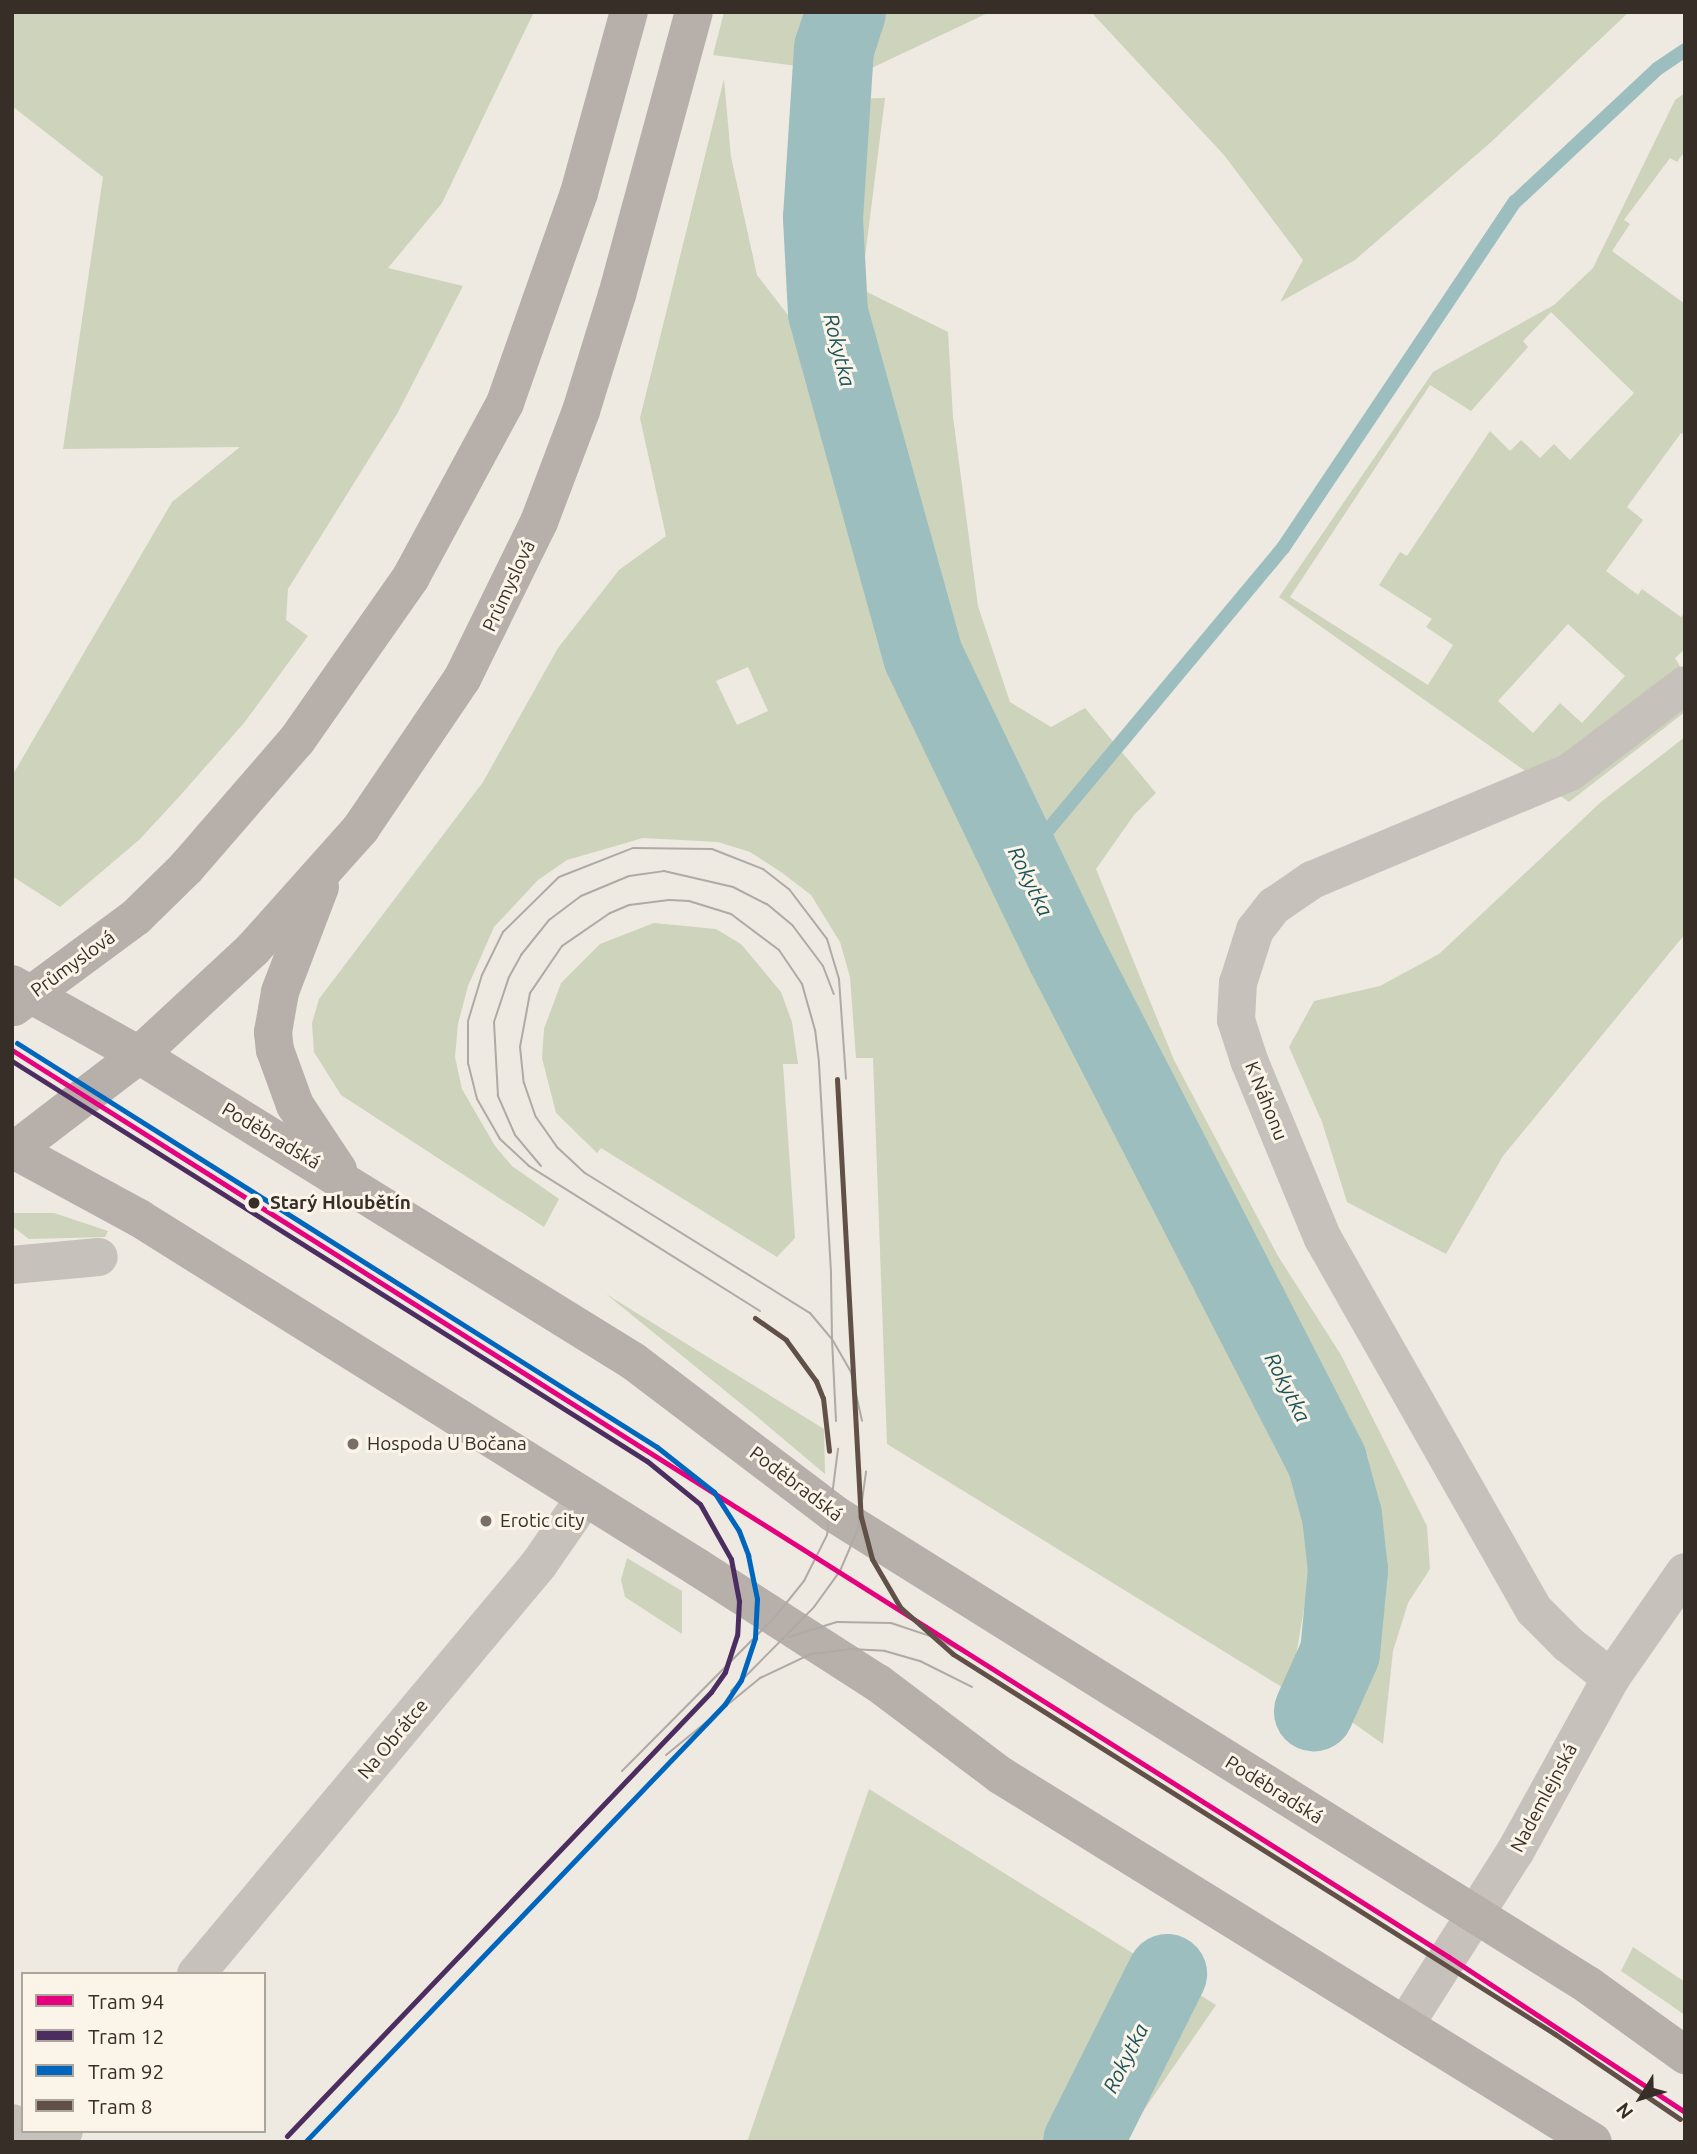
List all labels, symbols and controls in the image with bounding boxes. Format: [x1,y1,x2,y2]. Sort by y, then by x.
water label: Rokytka [819,311,861,389]
street label: Průmyslová [478,537,540,635]
water label: Rokytka [1003,842,1059,920]
street label: Průmyslová [27,926,119,1002]
street label: K Náhonu [1240,1058,1292,1144]
street label: Poděbradská [218,1098,324,1174]
place label: Starý Hloubětín [270,1192,411,1214]
marker: Starý Hloubětín [244,1193,264,1213]
water label: Rokytka [1260,1348,1316,1426]
place label: Hospoda U Bočana [367,1433,527,1455]
marker: Hospoda U Bočana [345,1436,361,1452]
street label: Poděbradská [745,1442,847,1526]
place label: Erotic city [500,1510,584,1532]
marker: Erotic city [478,1513,494,1529]
street label: Na Obrátce [353,1694,433,1784]
street label: Nademlejnská [1506,1740,1582,1856]
street label: Poděbradská [1221,1751,1327,1829]
legend [21,1972,266,2133]
text: Tram 94 [88,1989,164,2013]
water label: Rokytka [1097,2019,1153,2097]
text: Tram 12 [88,2024,164,2048]
text: Tram 92 [88,2059,164,2083]
north arrow [1606,2063,1676,2133]
text: Tram 8 [88,2094,152,2118]
text: N [1611,2099,1637,2123]

